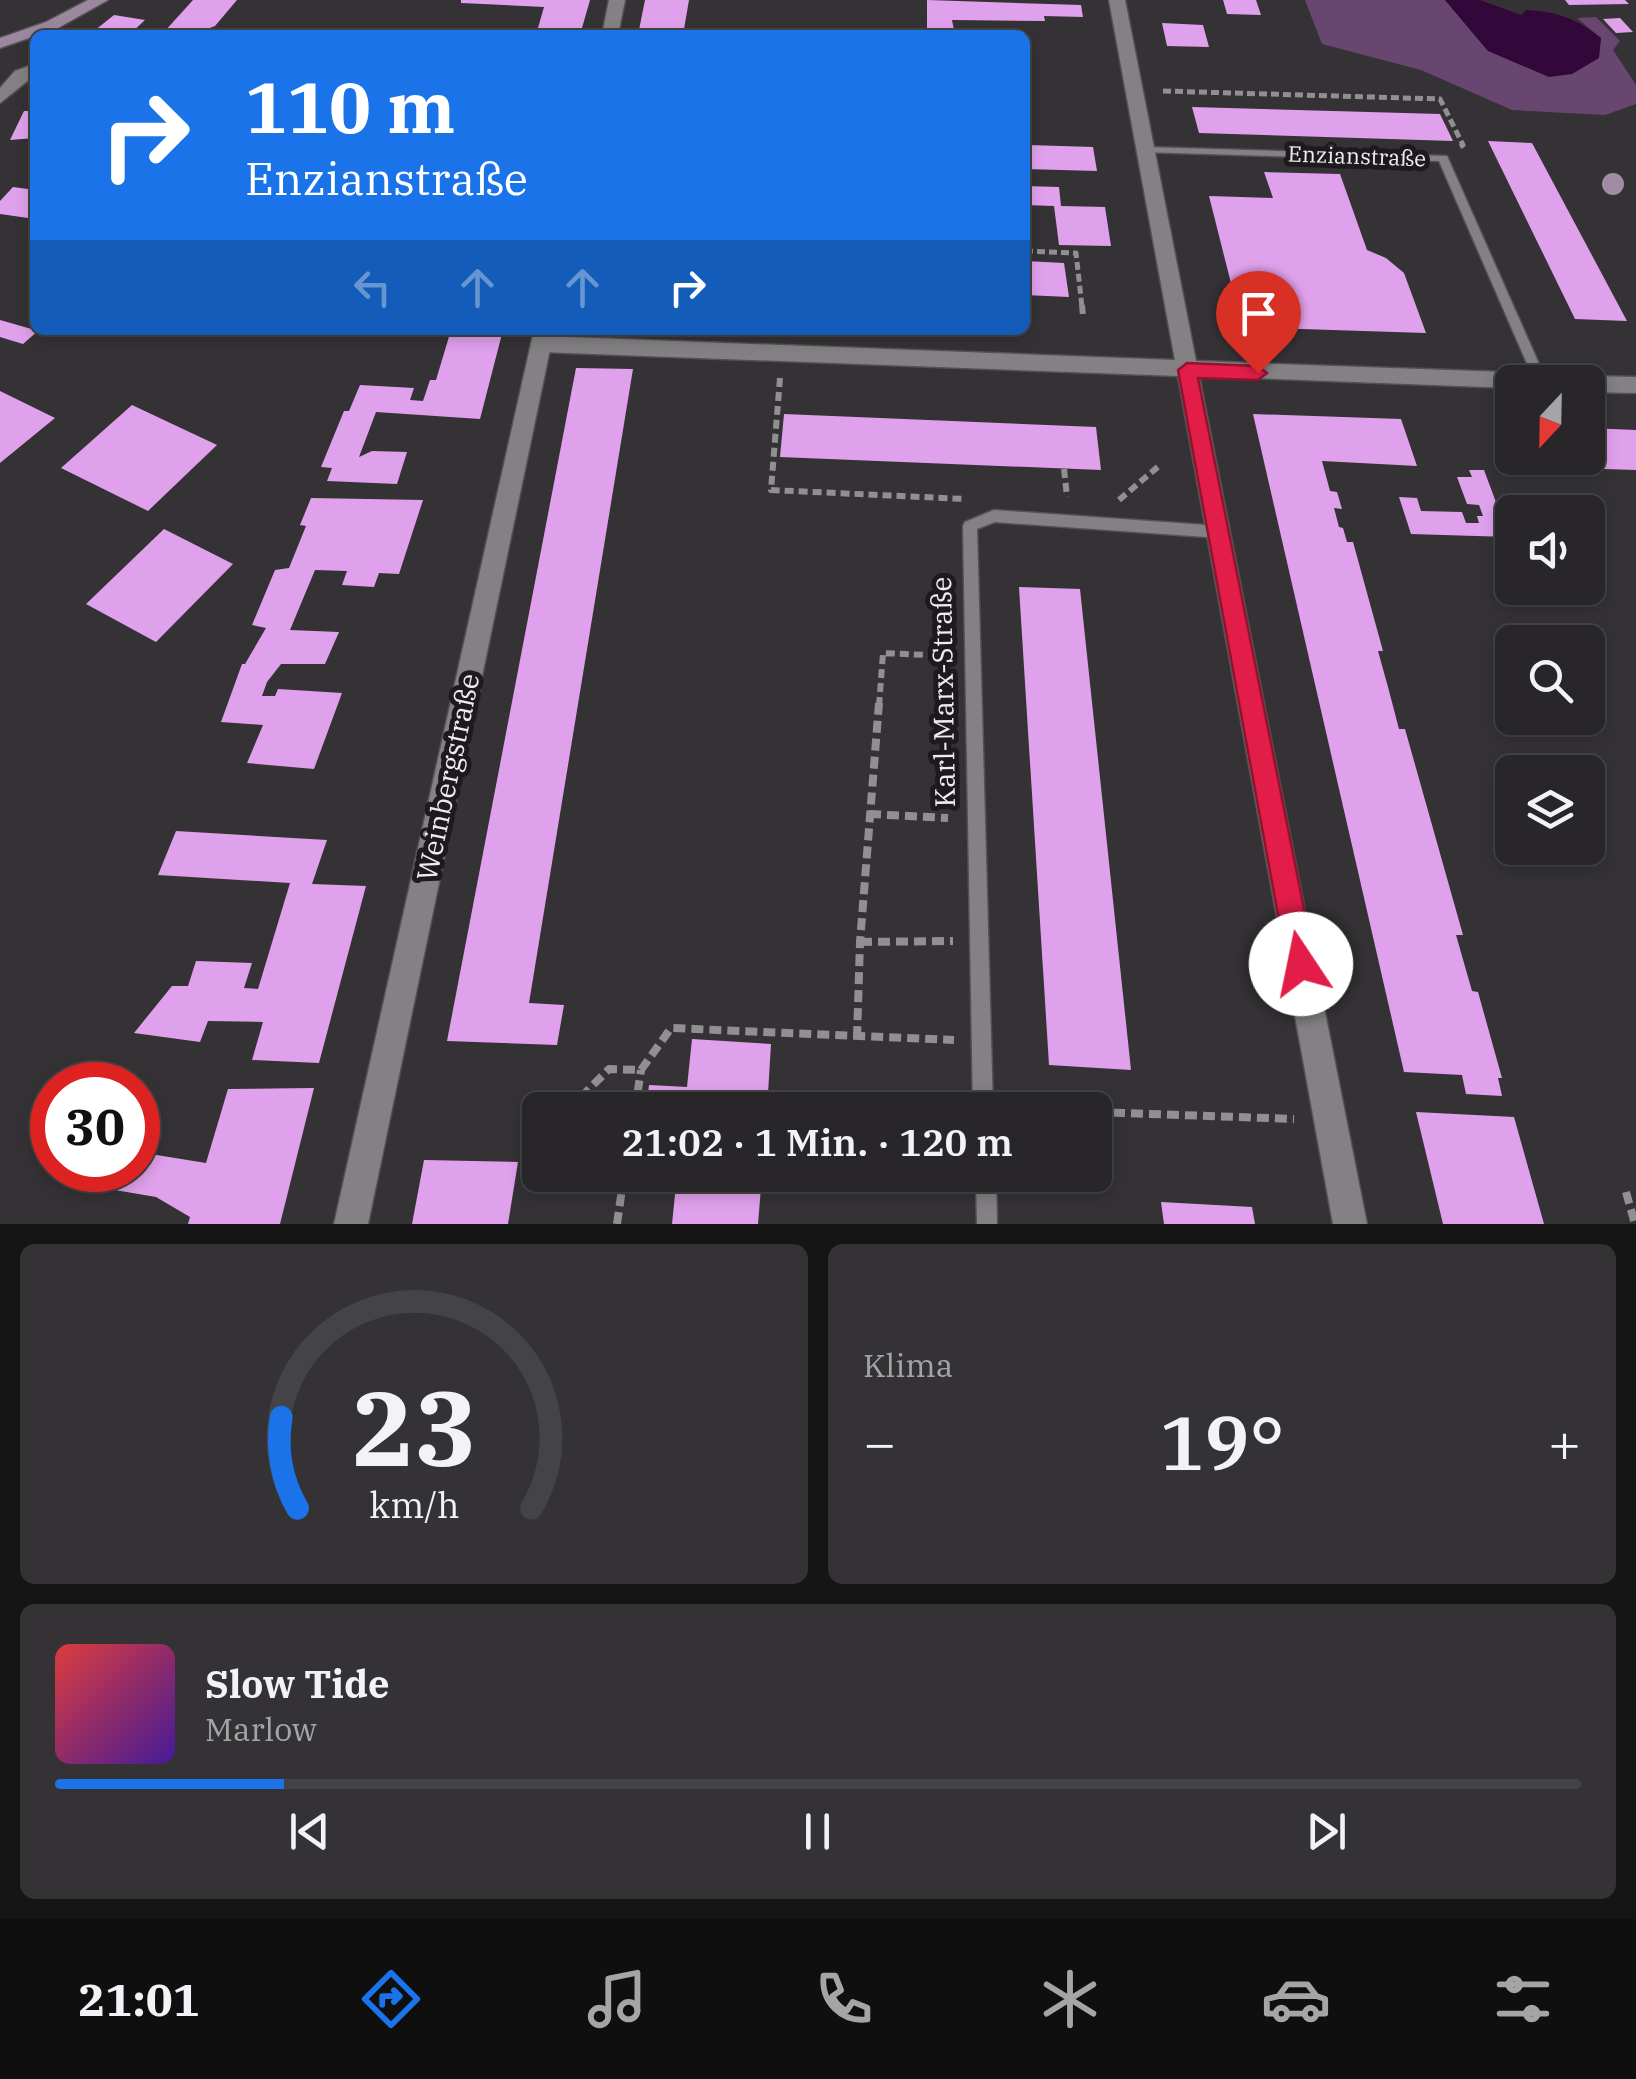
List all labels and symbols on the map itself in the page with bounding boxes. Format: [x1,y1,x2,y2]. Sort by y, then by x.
street label: Enzianstraße [1287,139,1427,172]
pin [1216,271,1301,374]
north arrow [1495,365,1605,475]
street label: Karl-Marx-Straße [922,576,963,808]
street label: Weinbergstraße [407,670,488,884]
position arrow [1249,912,1353,1016]
speed limit sign: 30 [30,1062,160,1192]

